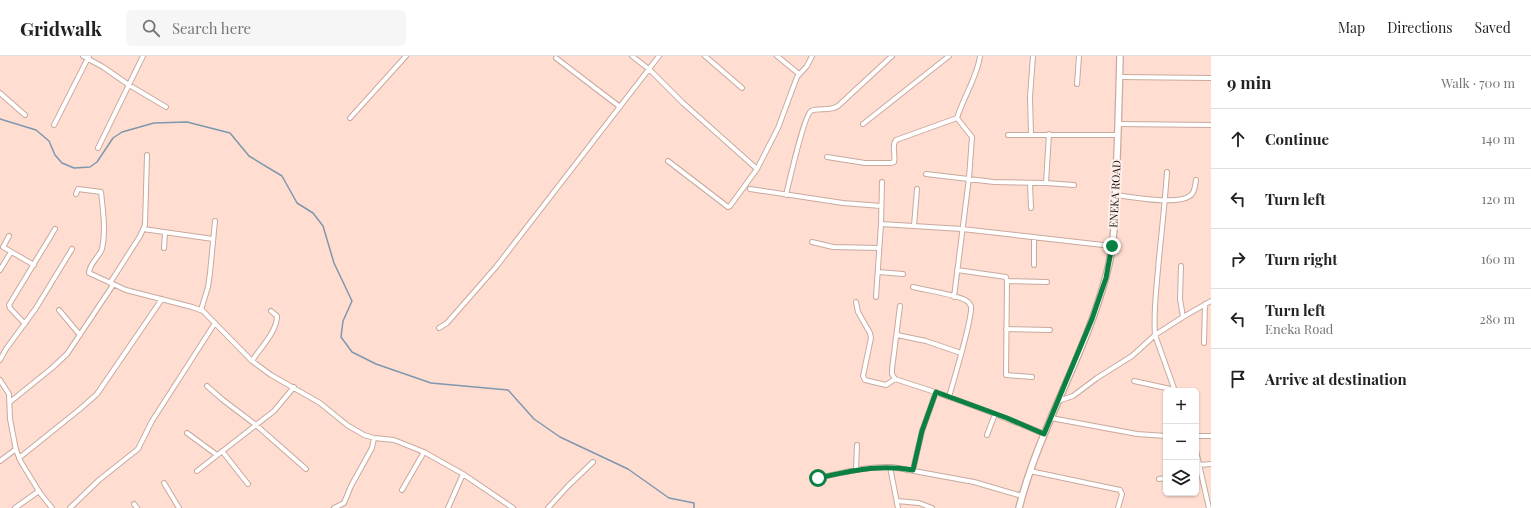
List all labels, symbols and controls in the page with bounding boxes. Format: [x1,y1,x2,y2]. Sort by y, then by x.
search box [126,10,406,46]
text: Gridwalk [20,15,102,41]
icon: search [140,17,162,39]
text: Search here [172,18,251,38]
text: Map [1338,18,1365,37]
text: Directions [1387,18,1453,37]
text: Saved [1475,18,1511,37]
text: 9 min [1227,71,1272,93]
text: Walk · 700 m [1441,74,1515,91]
icon: ahead [1227,128,1249,150]
text: Continue [1265,129,1329,149]
text: 140 m [1481,130,1515,147]
street label: ENEKA ROAD [1105,160,1124,228]
icon: left [1227,188,1249,210]
text: Turn left [1265,189,1326,209]
text: 120 m [1481,190,1515,207]
route end [1103,237,1121,255]
icon: right [1227,248,1249,270]
text: Turn right [1265,249,1338,269]
text: 160 m [1481,250,1515,267]
text: Turn left [1265,300,1326,320]
icon: left [1227,308,1249,330]
text: 280 m [1479,310,1515,327]
text: Eneka Road [1265,320,1333,337]
icon: arrive [1227,368,1249,390]
text: Arrive at destination [1265,369,1407,389]
map controls [1163,388,1199,496]
button: + [1163,388,1199,424]
button: − [1163,424,1199,460]
button: layers [1163,460,1199,496]
route start [809,469,827,487]

